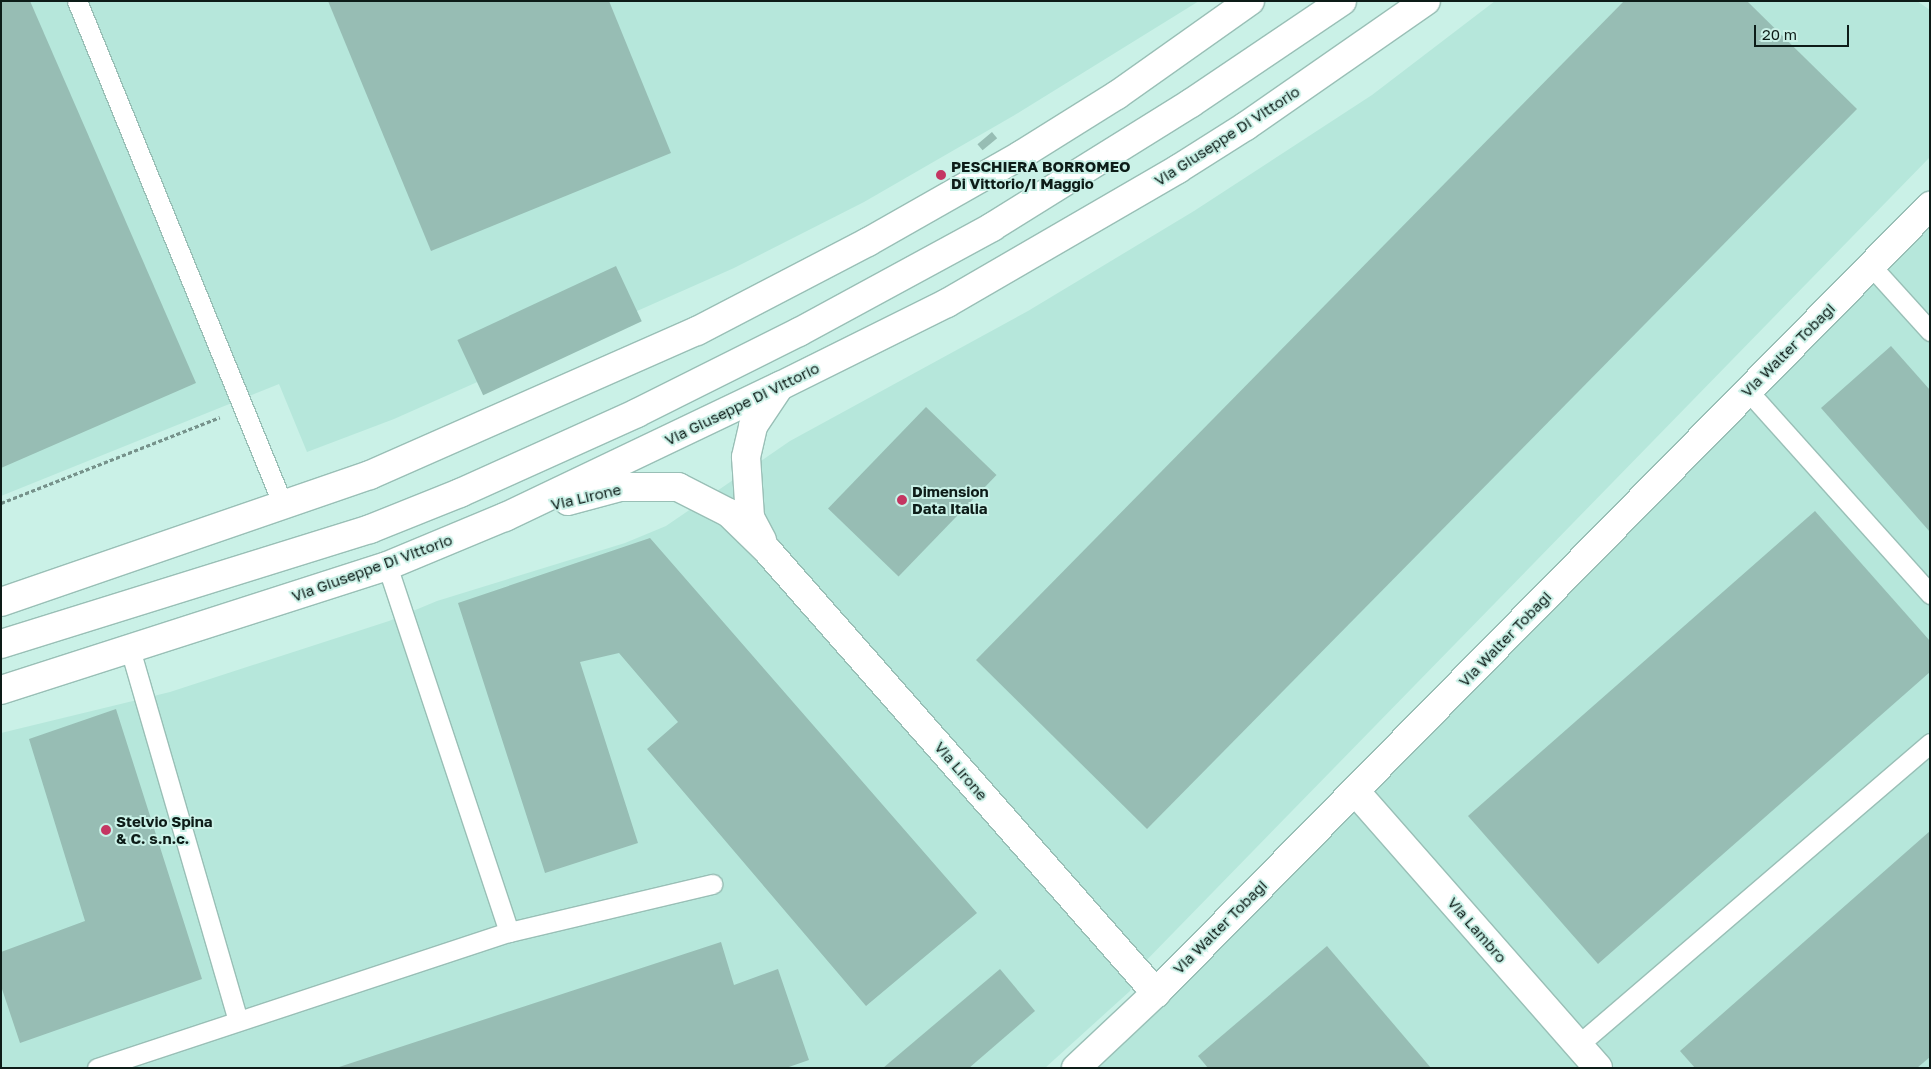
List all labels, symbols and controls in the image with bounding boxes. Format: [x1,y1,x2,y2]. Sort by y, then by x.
scale bar [1756,15,1851,47]
text: 20 m [1762,25,1797,43]
street label: Via Giuseppe Di Vittorio [1151,82,1303,190]
place label: PESCHIERA BORROMEO Di Vittorio/I Maggio [951,157,1131,192]
marker: PESCHIERA BORROMEO Di Vittorio/I Maggio [935,169,947,181]
street label: Via Walter Tobagi [1737,299,1839,401]
street label: Via Giuseppe Di Vittorio [662,359,822,449]
street label: Via Lirone [549,480,623,514]
place label: Dimension Data Italia [912,482,988,517]
marker: Dimension Data Italia [896,494,908,506]
street label: Via Giuseppe Di Vittorio [289,531,455,605]
street label: Via Walter Tobagi [1455,588,1555,690]
street label: Via Lirone [931,738,991,804]
place label: Stelvio Spina & C. s.n.c. [116,812,212,847]
marker: Stelvio Spina & C. s.n.c. [100,824,112,836]
street label: Via Walter Tobagi [1169,876,1271,978]
street label: Via Lambro [1444,894,1510,966]

